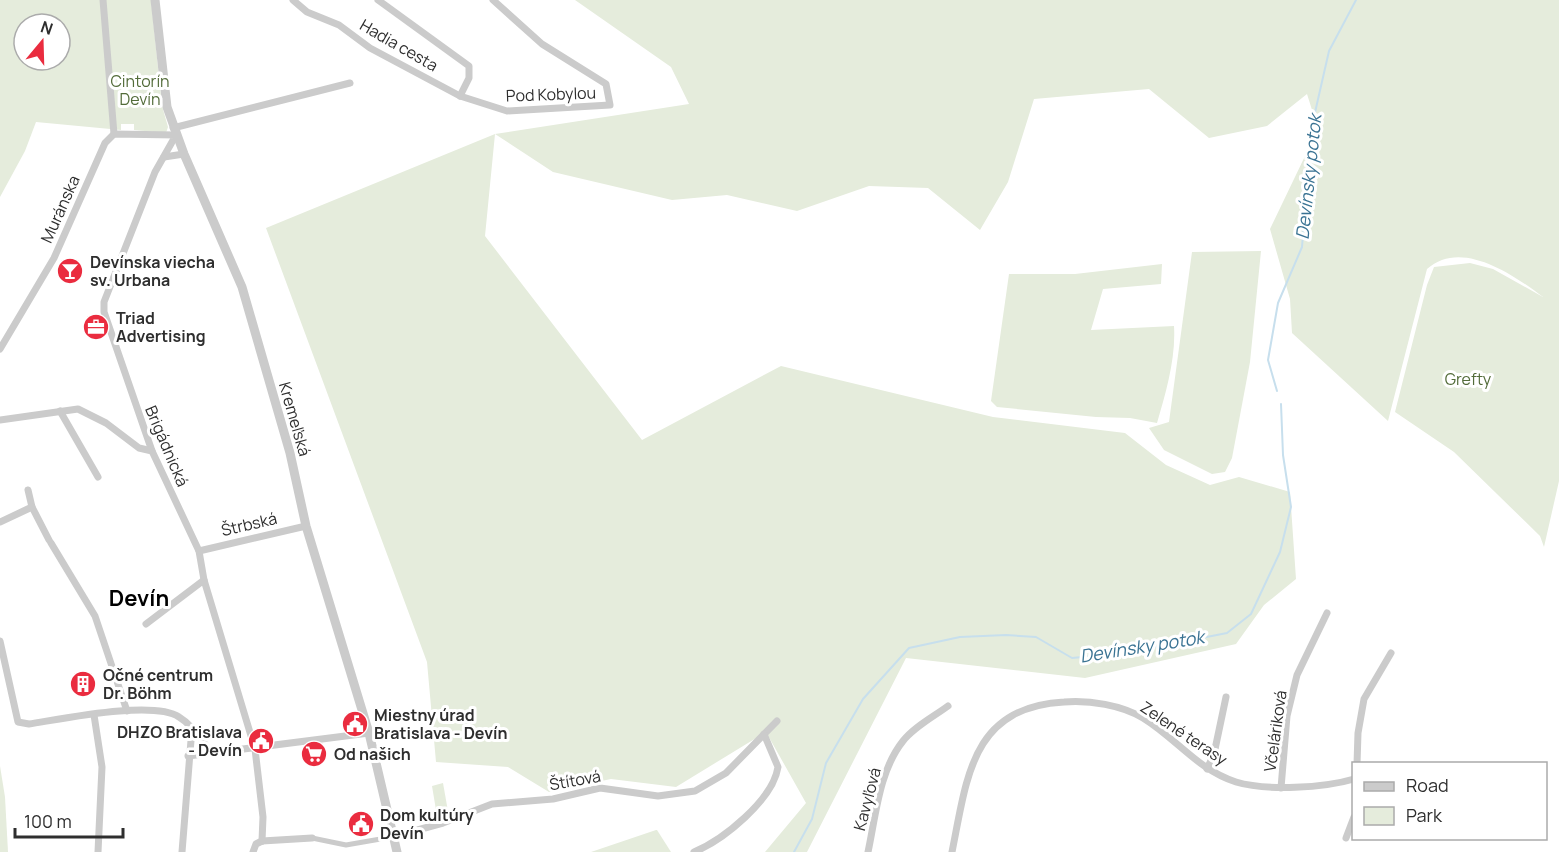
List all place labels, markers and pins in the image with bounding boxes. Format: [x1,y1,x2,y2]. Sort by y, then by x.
place label: Devínska viecha sv. Urbana [90,251,215,291]
bar icon: Devínska viecha sv. Urbana [55,256,85,286]
place label: Triad Advertising [116,307,206,347]
office icon: Triad Advertising [81,312,111,342]
place label: Očné centrum Dr. Böhm [103,664,213,704]
building icon: Očné centrum Dr. Böhm [68,669,98,699]
place label: Miestny úrad Bratislava - Devín [374,704,508,744]
public building icon: Miestny úrad Bratislava - Devín [340,709,370,739]
place label: DHZO Bratislava - Devín [117,721,242,761]
public building icon: DHZO Bratislava - Devín [246,726,276,756]
supermarket icon: Od našich [299,739,329,769]
place label: Od našich [334,743,411,765]
place label: Dom kultúry Devín [380,804,474,844]
public building icon: Dom kultúry Devín [346,809,376,839]

